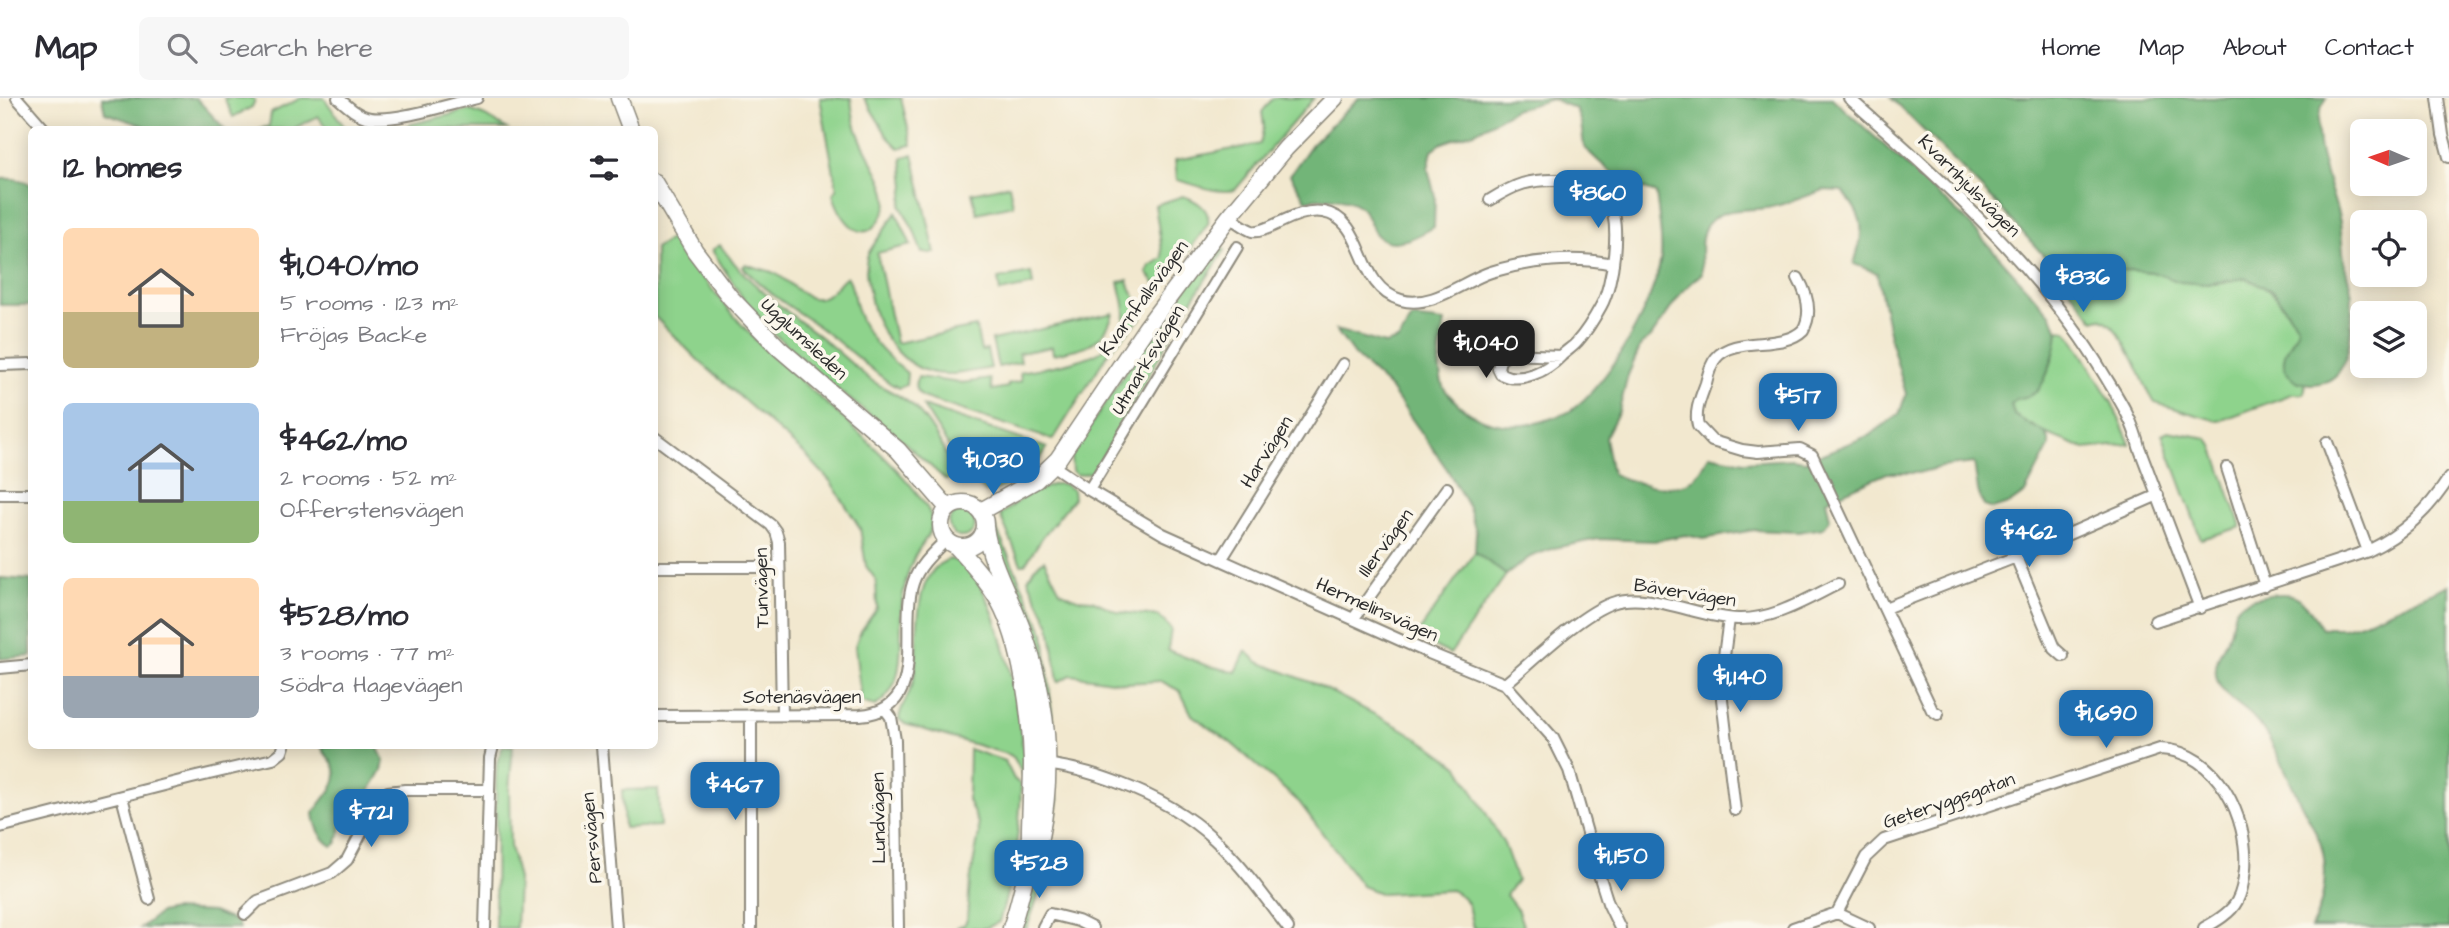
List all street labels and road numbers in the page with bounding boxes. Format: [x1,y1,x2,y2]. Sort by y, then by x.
street label: Kvarnhjulsvägen [1911,129,2026,244]
street label: Kvarnfallsvägen [1093,235,1196,362]
street label: Ugglumsleden [754,292,853,387]
street label: Utmarksvägen [1105,300,1192,420]
street label: Harvägen [1234,411,1301,494]
street label: Illervägen [1352,503,1421,583]
street label: Tunvägen [748,548,777,628]
street label: Hermelinsvägen [1311,571,1442,650]
street label: Bävervägen [1632,572,1738,615]
street label: Sotenäsvägen [743,684,861,712]
street label: Geteryggsgatan [1879,766,2019,837]
street label: Lundvägen [865,772,894,864]
street label: Persvägen [575,791,610,885]

